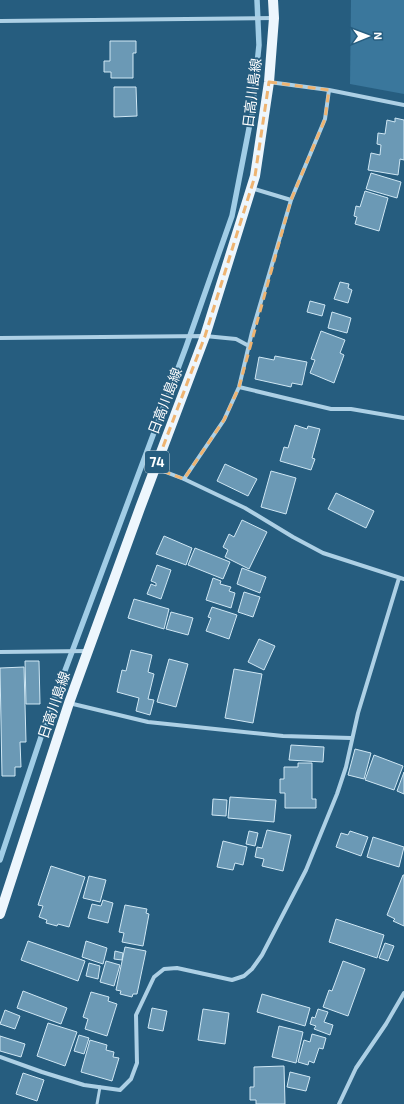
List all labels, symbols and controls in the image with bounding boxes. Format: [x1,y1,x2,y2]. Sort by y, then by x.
north arrow [348,16,388,56]
text: N [372,32,385,40]
street label: 日高川島線 [239,57,264,129]
street label: 日高川島線 [144,365,185,437]
road number: 74 [145,451,169,473]
street label: 日高川島線 [34,669,73,741]

